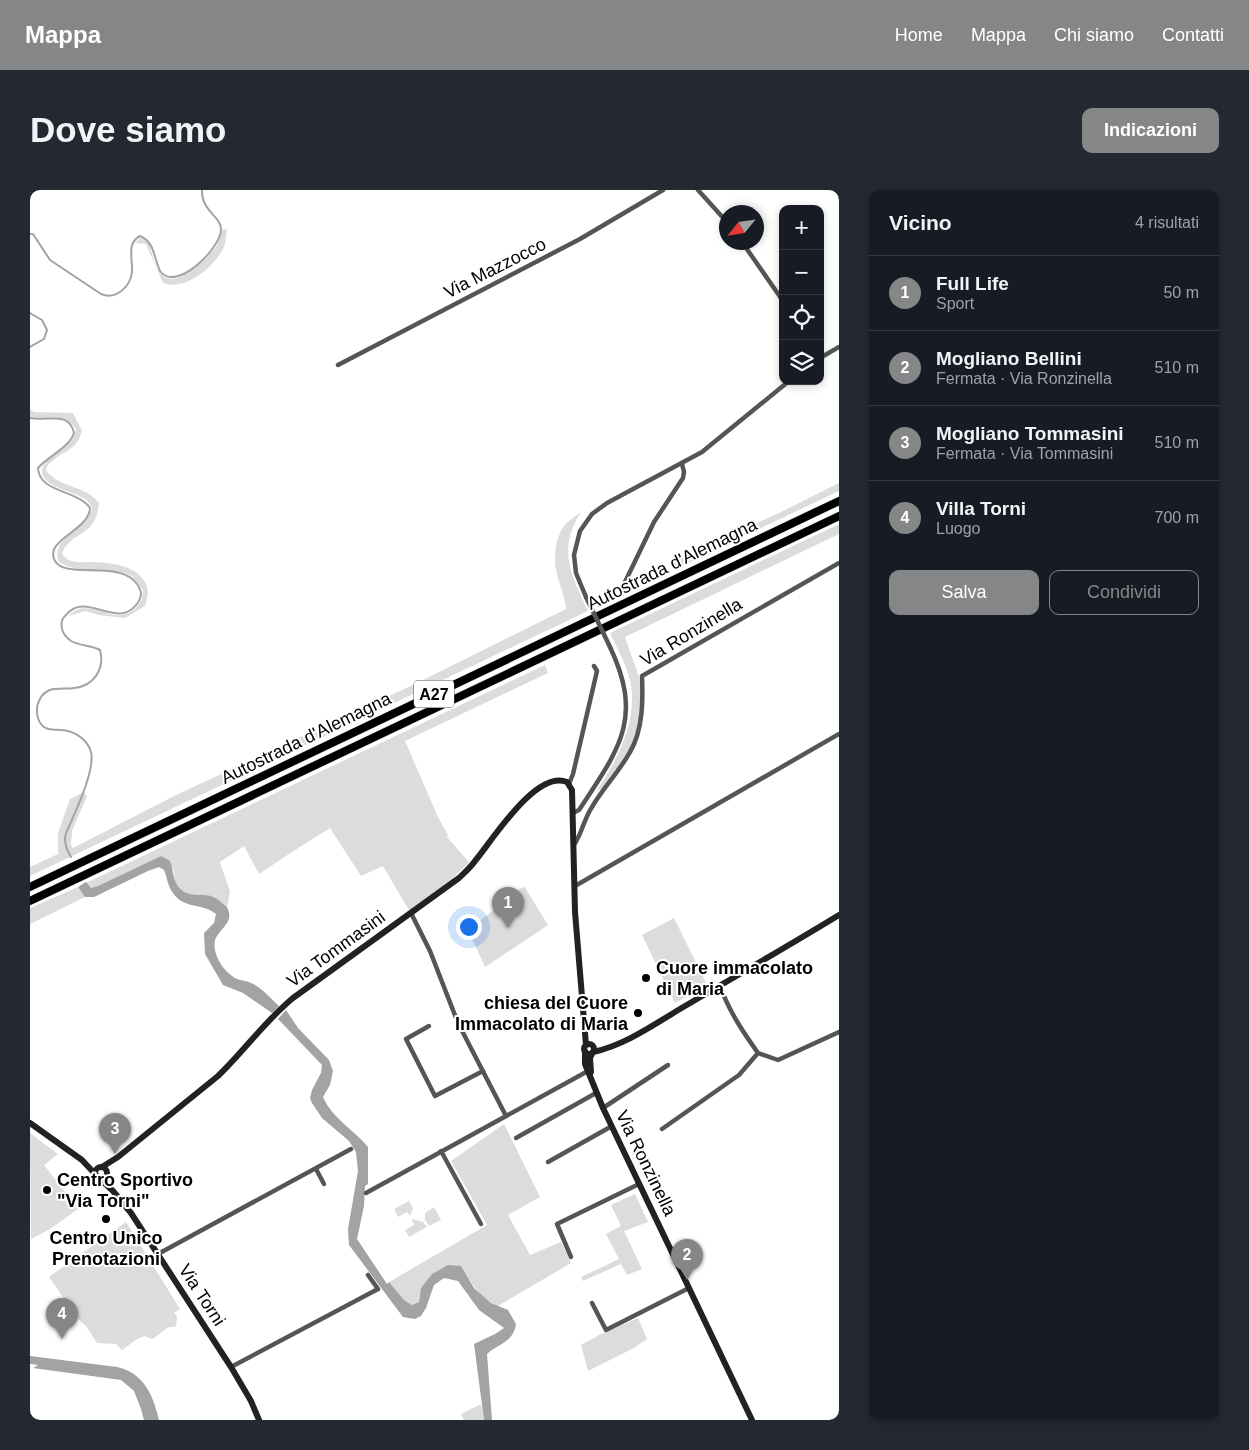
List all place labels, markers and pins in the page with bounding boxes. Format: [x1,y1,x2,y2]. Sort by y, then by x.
pin: 1 [492,887,524,928]
place label: Cuore immacolato di Maria [656,958,813,999]
marker: Cuore immacolato di Maria [640,972,652,984]
place label: chiesa del Cuore Immacolato di Maria [455,993,629,1034]
marker: chiesa del Cuore Immacolato di Maria [632,1007,644,1019]
pin: 3 [99,1113,131,1154]
place label: Centro Sportivo "Via Torni" [57,1170,193,1211]
marker: Centro Sportivo "Via Torni" [41,1184,53,1196]
marker: Centro Unico Prenotazioni [100,1213,112,1225]
place label: Centro Unico Prenotazioni [49,1228,163,1269]
pin: 2 [671,1239,703,1280]
pin: 4 [46,1298,78,1339]

